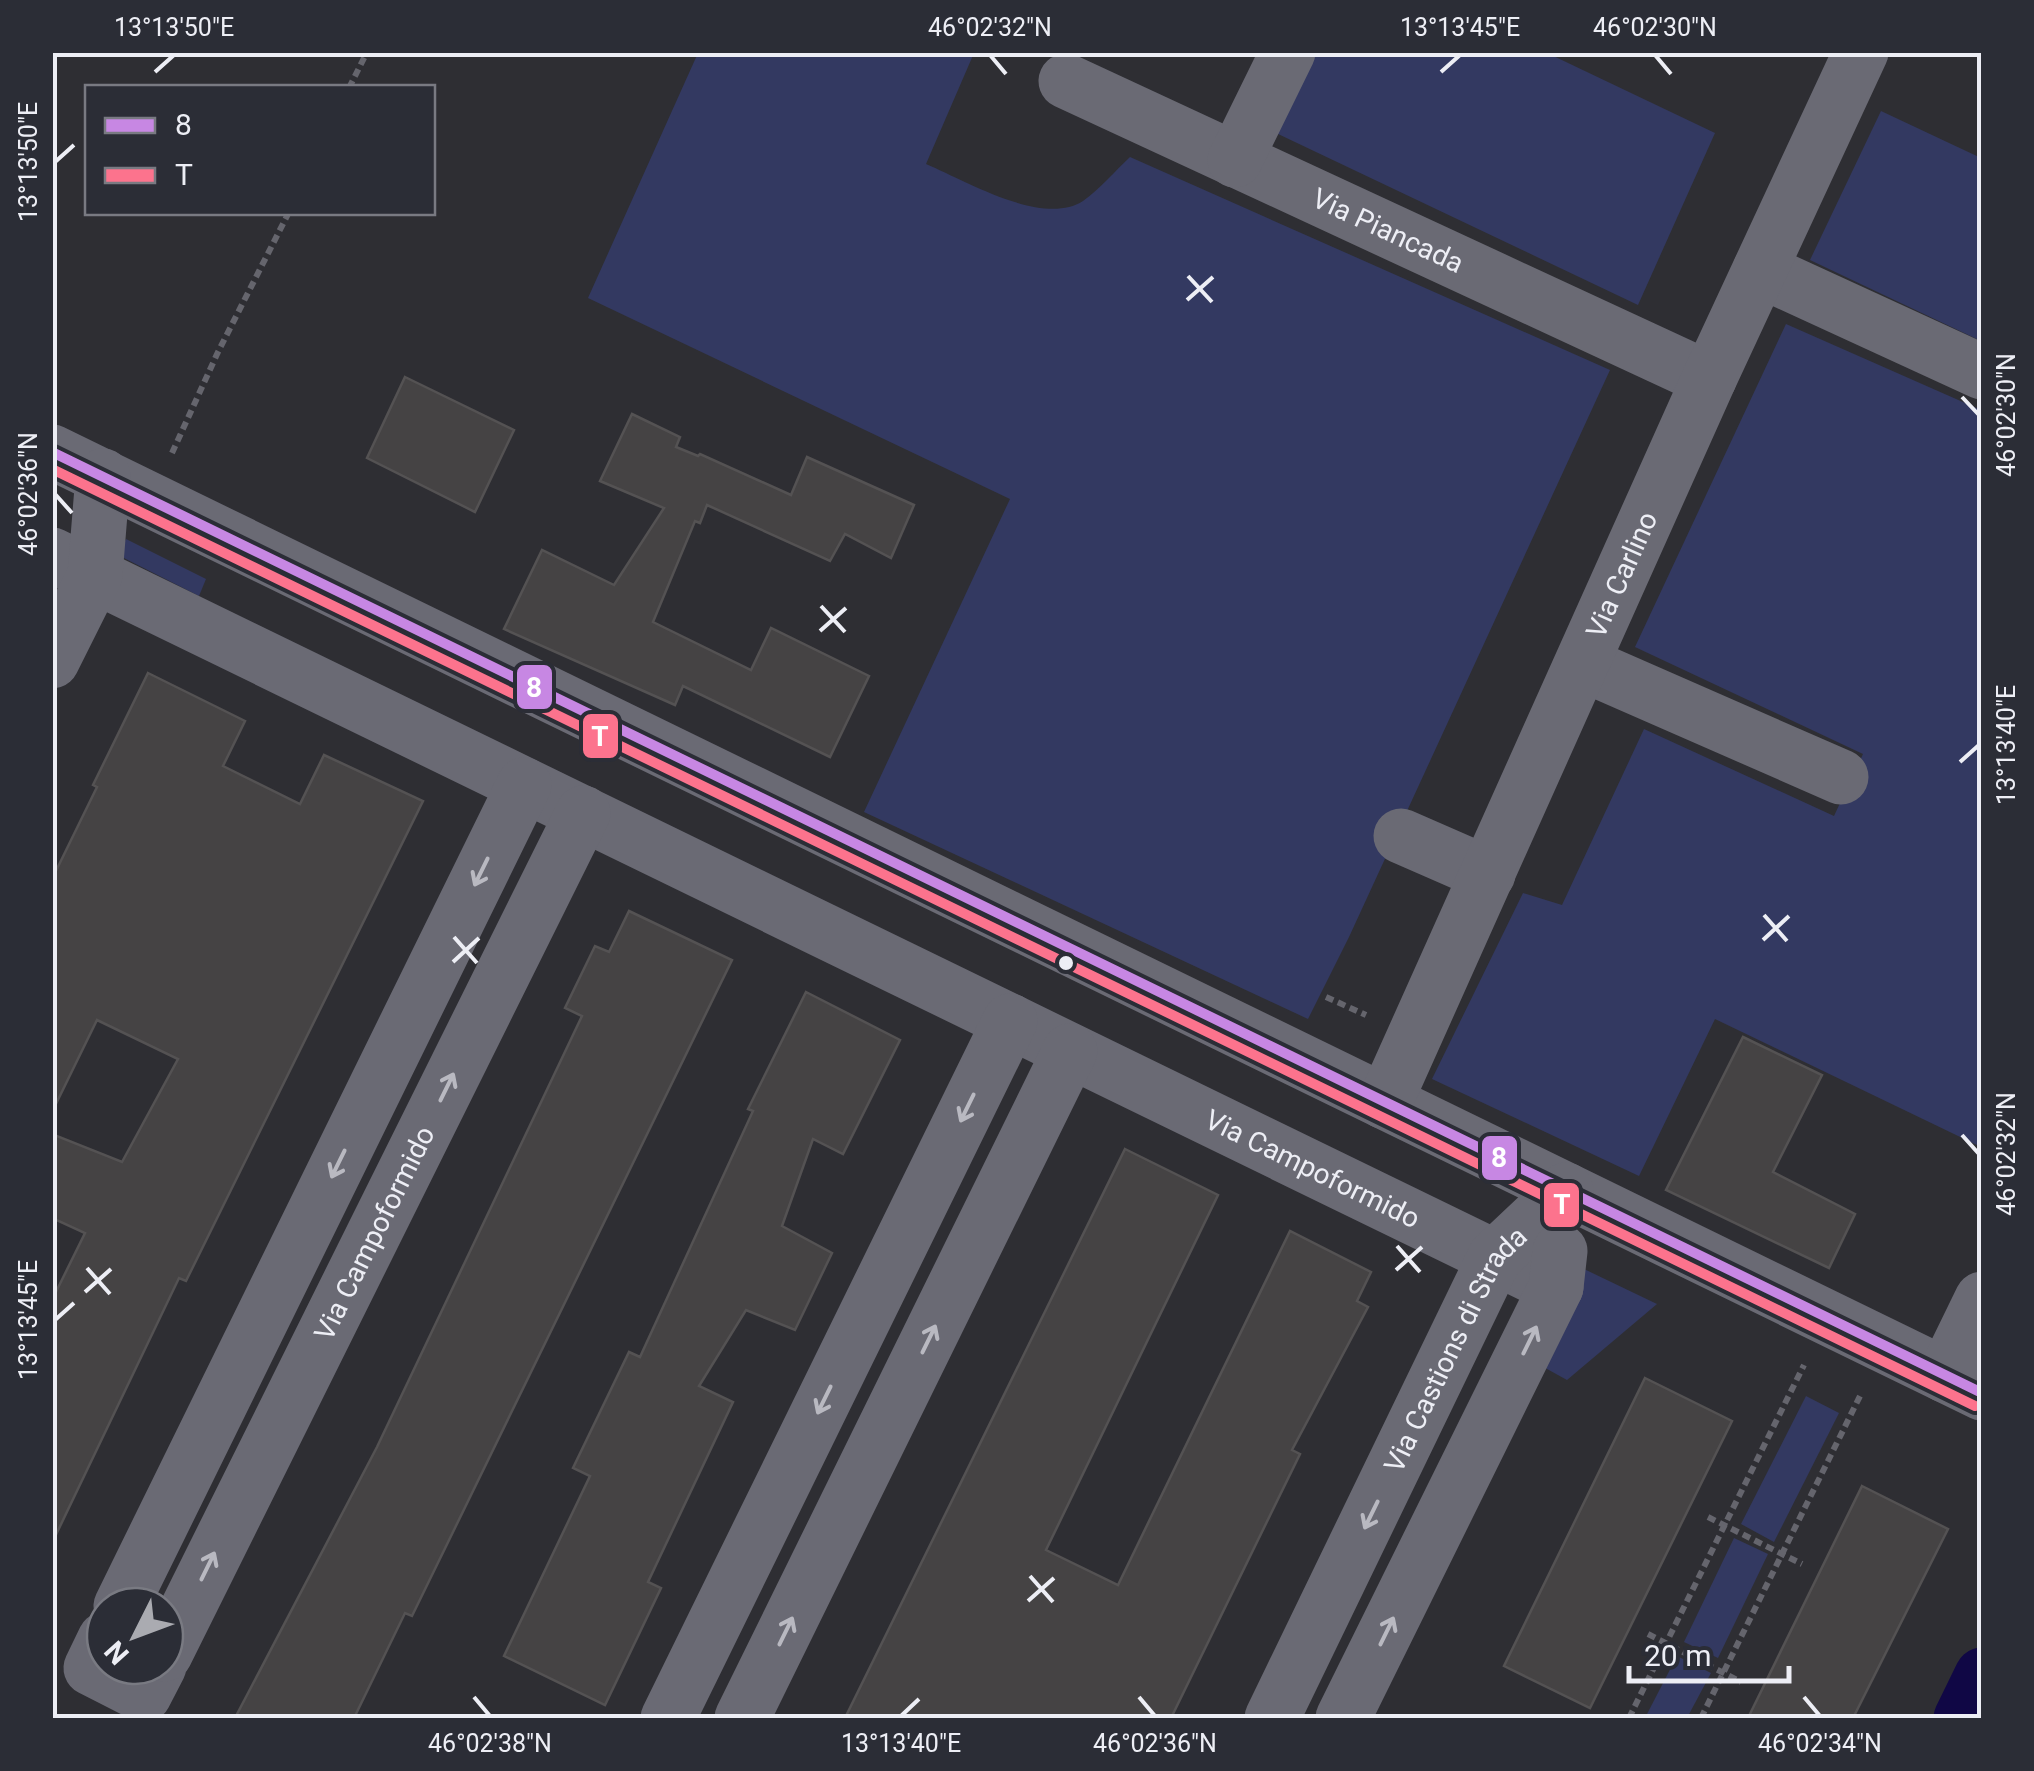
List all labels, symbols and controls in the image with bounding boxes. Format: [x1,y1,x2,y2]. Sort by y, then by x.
text: 13°13'50"E [114,13,234,42]
text: 46°02'32"N [928,13,1052,42]
text: 13°13'45"E [1400,13,1520,42]
text: 46°02'30"N [1593,13,1717,42]
legend [85,85,435,215]
text: 13°13'50"E [14,102,43,222]
text: 8 [175,107,192,142]
text: T [175,157,193,192]
street label: Via Piancada [1307,182,1469,280]
text: 46°02'30"N [1992,353,2021,477]
text: 46°02'36"N [14,432,43,556]
street label: Via Carlino [1579,506,1664,643]
line badge: 8 [515,663,554,711]
text: 8 [526,671,542,704]
text: 13°13'40"E [1992,685,2021,805]
line badge: T [581,712,620,760]
text: T [591,720,609,753]
one-way arrow [471,857,490,886]
unlabelled marker [1056,953,1076,973]
one-way arrow [438,1073,457,1103]
text: 46°02'32"N [1992,1092,2021,1216]
one-way arrow [956,1093,975,1123]
street label: Via Campoformido [1200,1103,1425,1235]
street label: Via Campoformido [308,1121,442,1346]
line badge: 8 [1480,1134,1519,1182]
text: 8 [1491,1141,1507,1174]
one-way arrow [328,1148,347,1178]
line badge: T [1542,1181,1581,1229]
text: T [1553,1188,1571,1221]
street label: Via Castions di Strada [1377,1220,1534,1478]
text: 13°13'45"E [14,1260,43,1380]
one-way arrow [920,1325,939,1355]
one-way arrow [1521,1325,1540,1355]
one-way arrow [813,1384,832,1414]
one-way arrow [1360,1499,1379,1529]
one-way arrow [200,1552,219,1582]
north arrow [85,1586,185,1686]
one-way arrow [777,1617,796,1647]
one-way arrow [1378,1617,1397,1647]
scale bar [1629,1621,1789,1683]
text: N [98,1634,136,1671]
text: 20 m [1644,1638,1711,1673]
text: 46°02'38"N [428,1729,552,1758]
text: 13°13'40"E [841,1729,961,1758]
text: 46°02'36"N [1093,1729,1217,1758]
text: 46°02'34"N [1758,1729,1882,1758]

